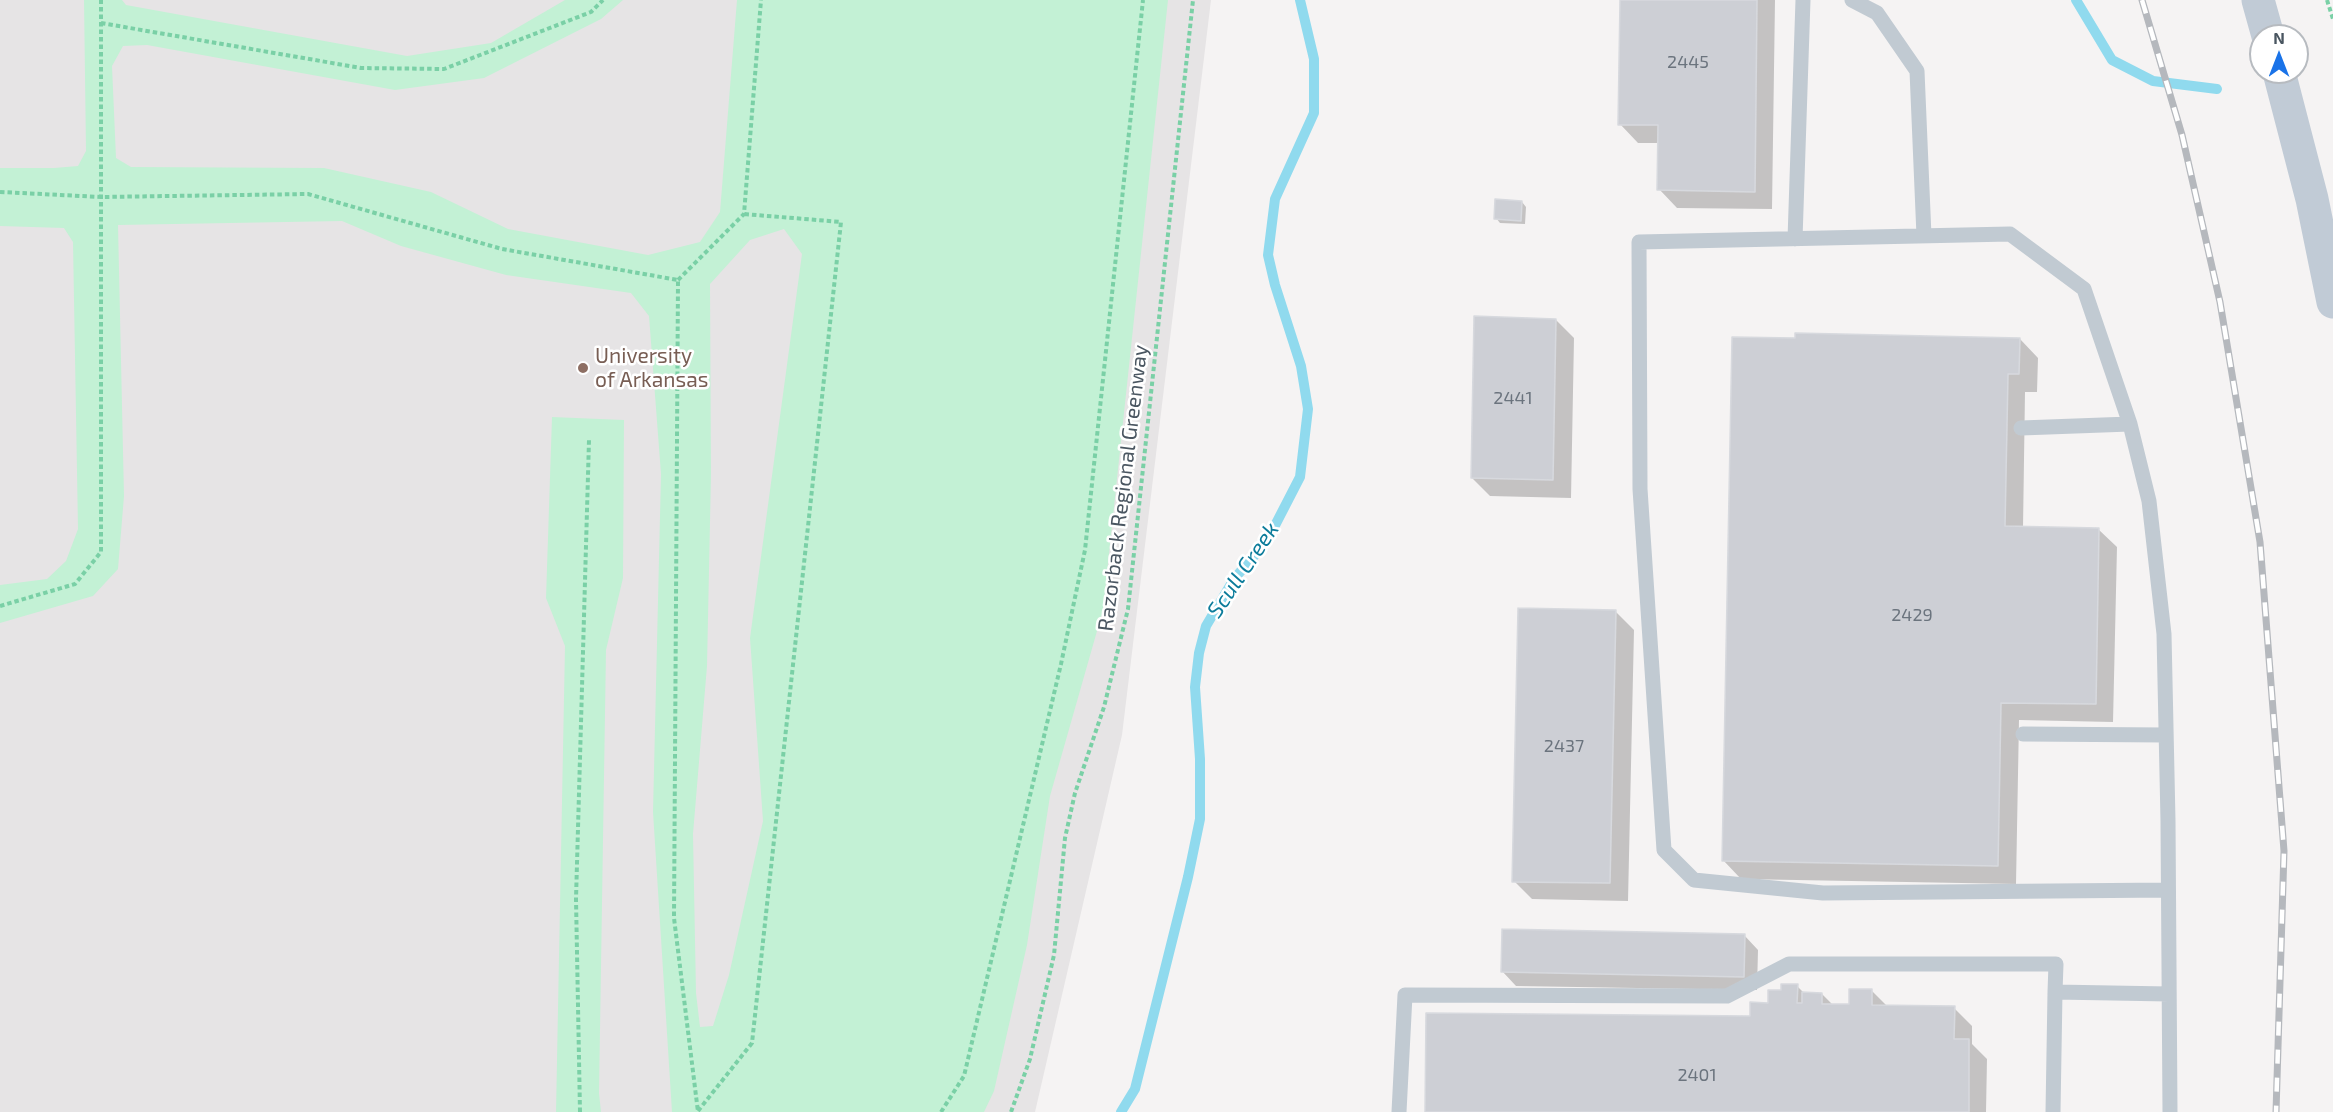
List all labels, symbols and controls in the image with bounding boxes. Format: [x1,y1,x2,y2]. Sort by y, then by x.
north arrow [2249,24,2309,84]
text: N [2273,28,2285,47]
house number: 2445 [1667,51,1709,73]
place label: University of Arkansas [595,343,708,393]
street label: Razorback Regional Greenway [1093,343,1153,633]
marker: University of Arkansas [576,361,590,375]
house number: 2441 [1493,387,1533,409]
water label: Scull Creek [1201,517,1285,623]
house number: 2429 [1891,604,1933,626]
house number: 2437 [1544,735,1584,757]
house number: 2401 [1677,1064,1717,1086]

